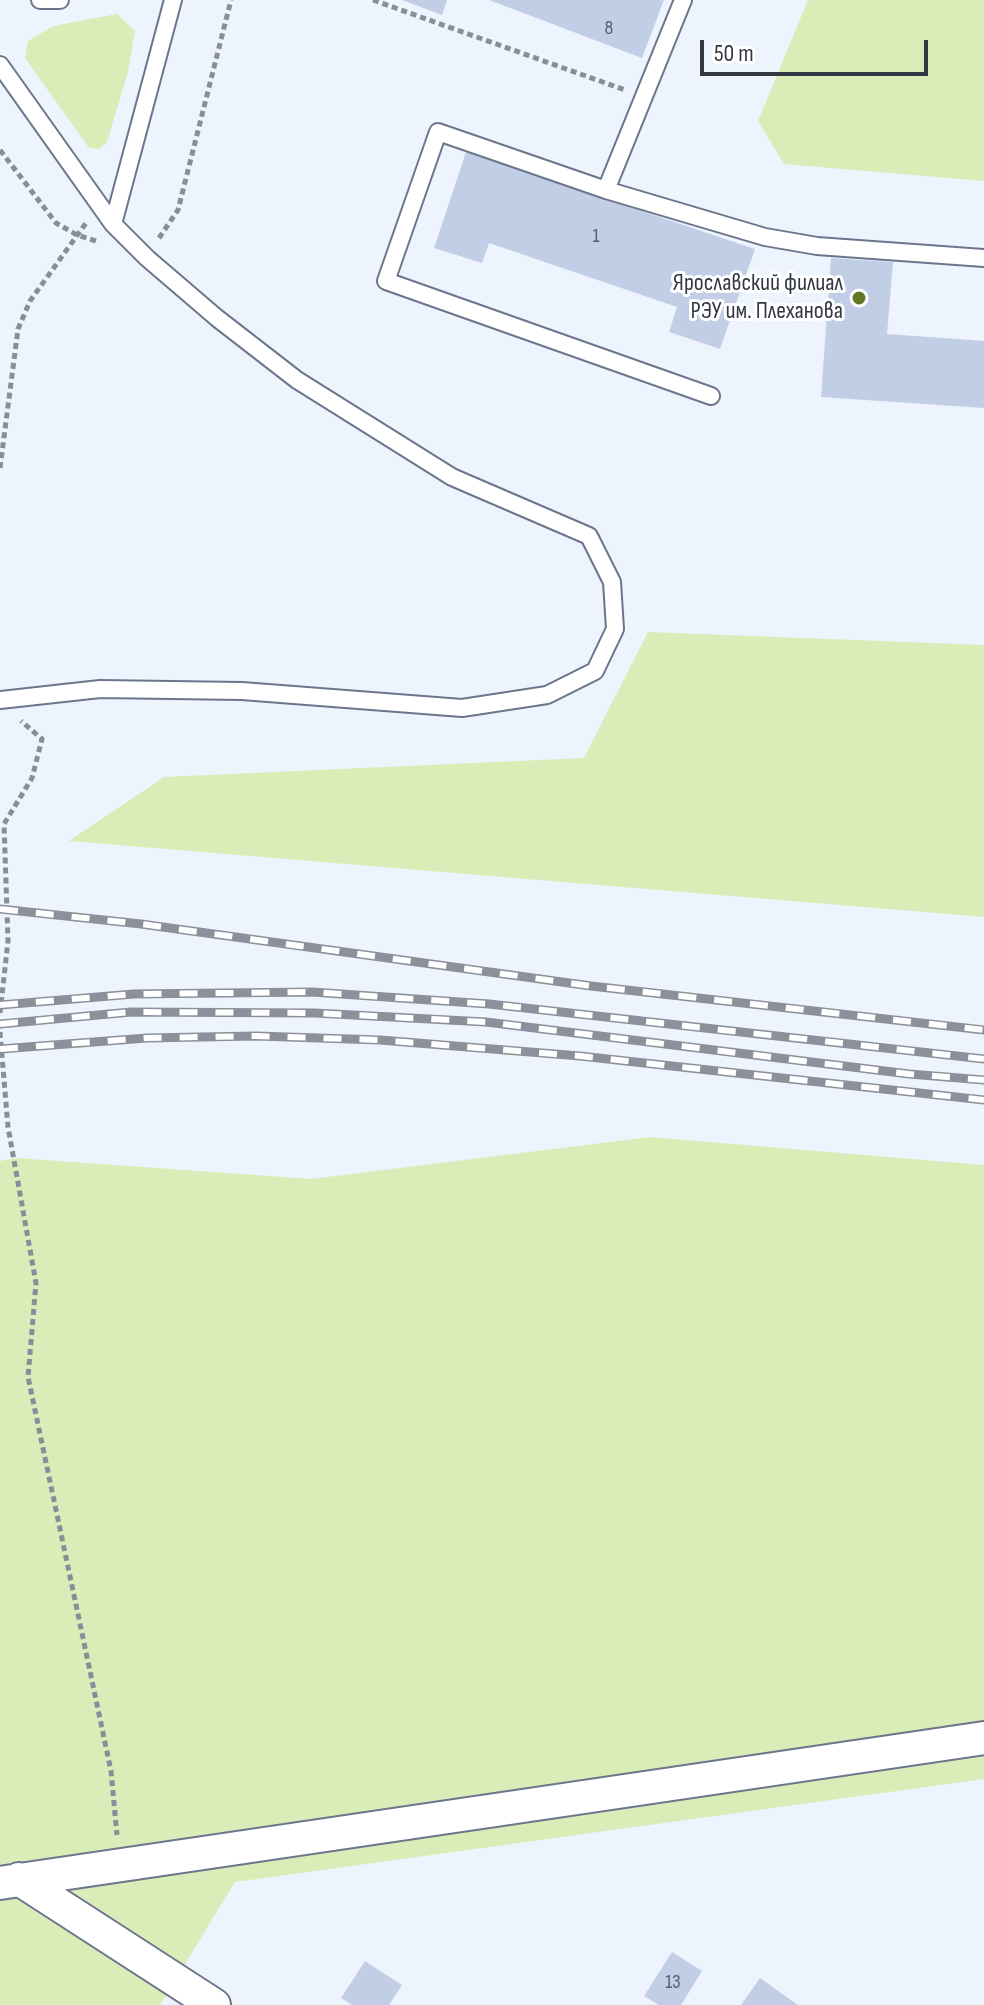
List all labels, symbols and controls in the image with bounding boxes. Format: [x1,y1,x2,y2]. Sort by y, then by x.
house number: 8 [605,17,613,41]
scale bar [704,24,932,74]
text: 50 m [714,39,754,68]
house number: 1 [593,225,599,249]
place label: Ярославский филиал РЭУ им. Плеханова [673,270,843,326]
marker: Ярославский филиал РЭУ им. Плеханова [850,289,868,307]
house number: 13 [665,1971,681,1995]

